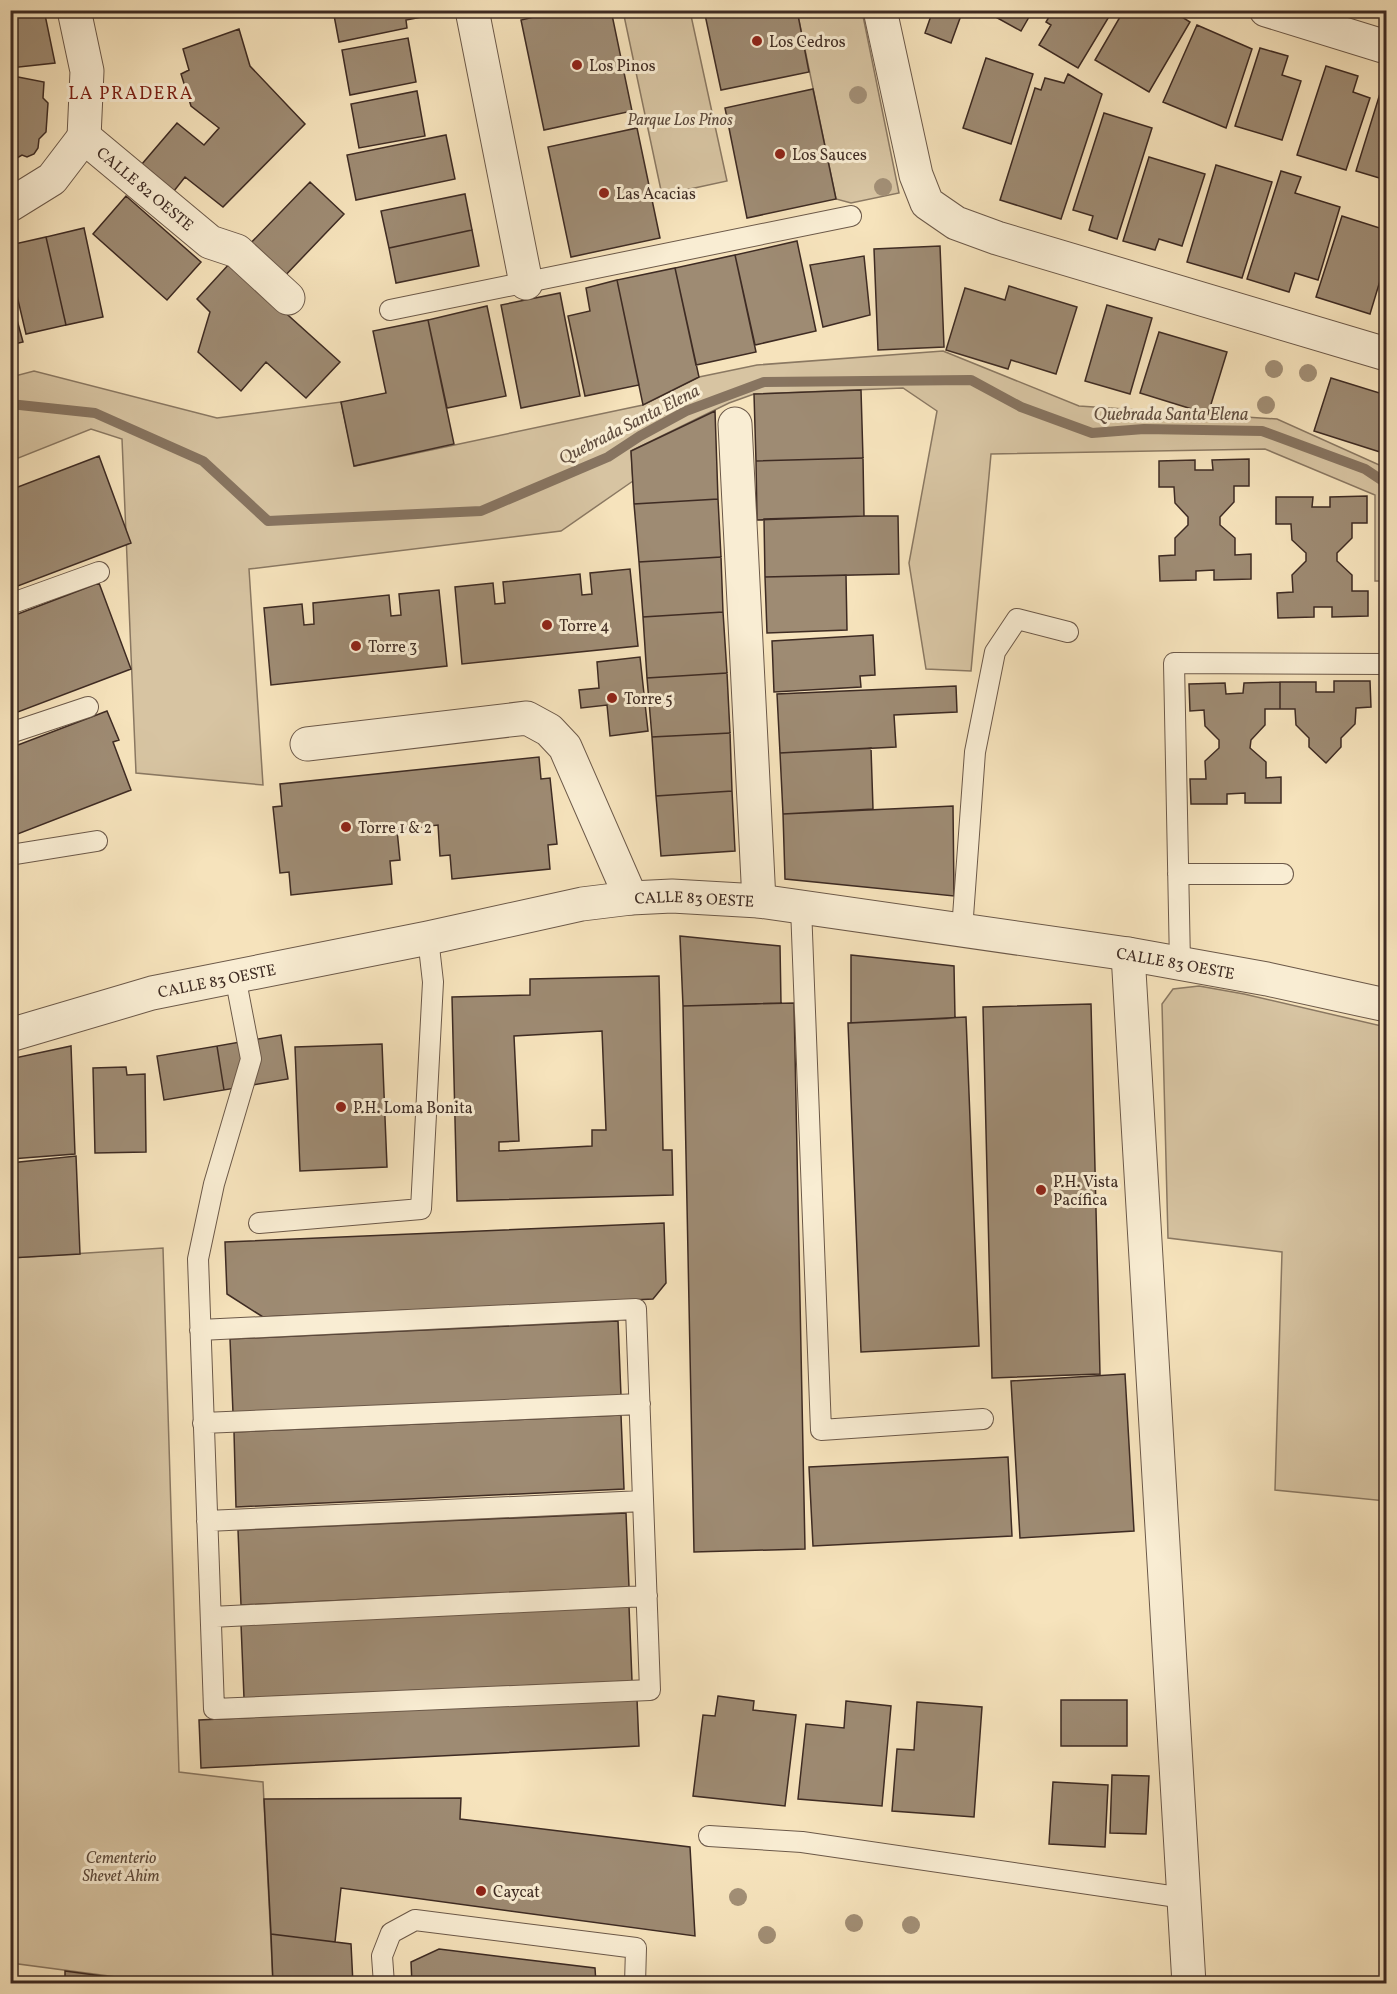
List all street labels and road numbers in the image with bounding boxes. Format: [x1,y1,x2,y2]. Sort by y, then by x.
street label: CALLE 82 OESTE [91,143,197,237]
street label: CALLE 83 OESTE [634,887,755,914]
street label: CALLE 83 OESTE [1115,943,1236,986]
street label: CALLE 83 OESTE [156,960,278,1005]

